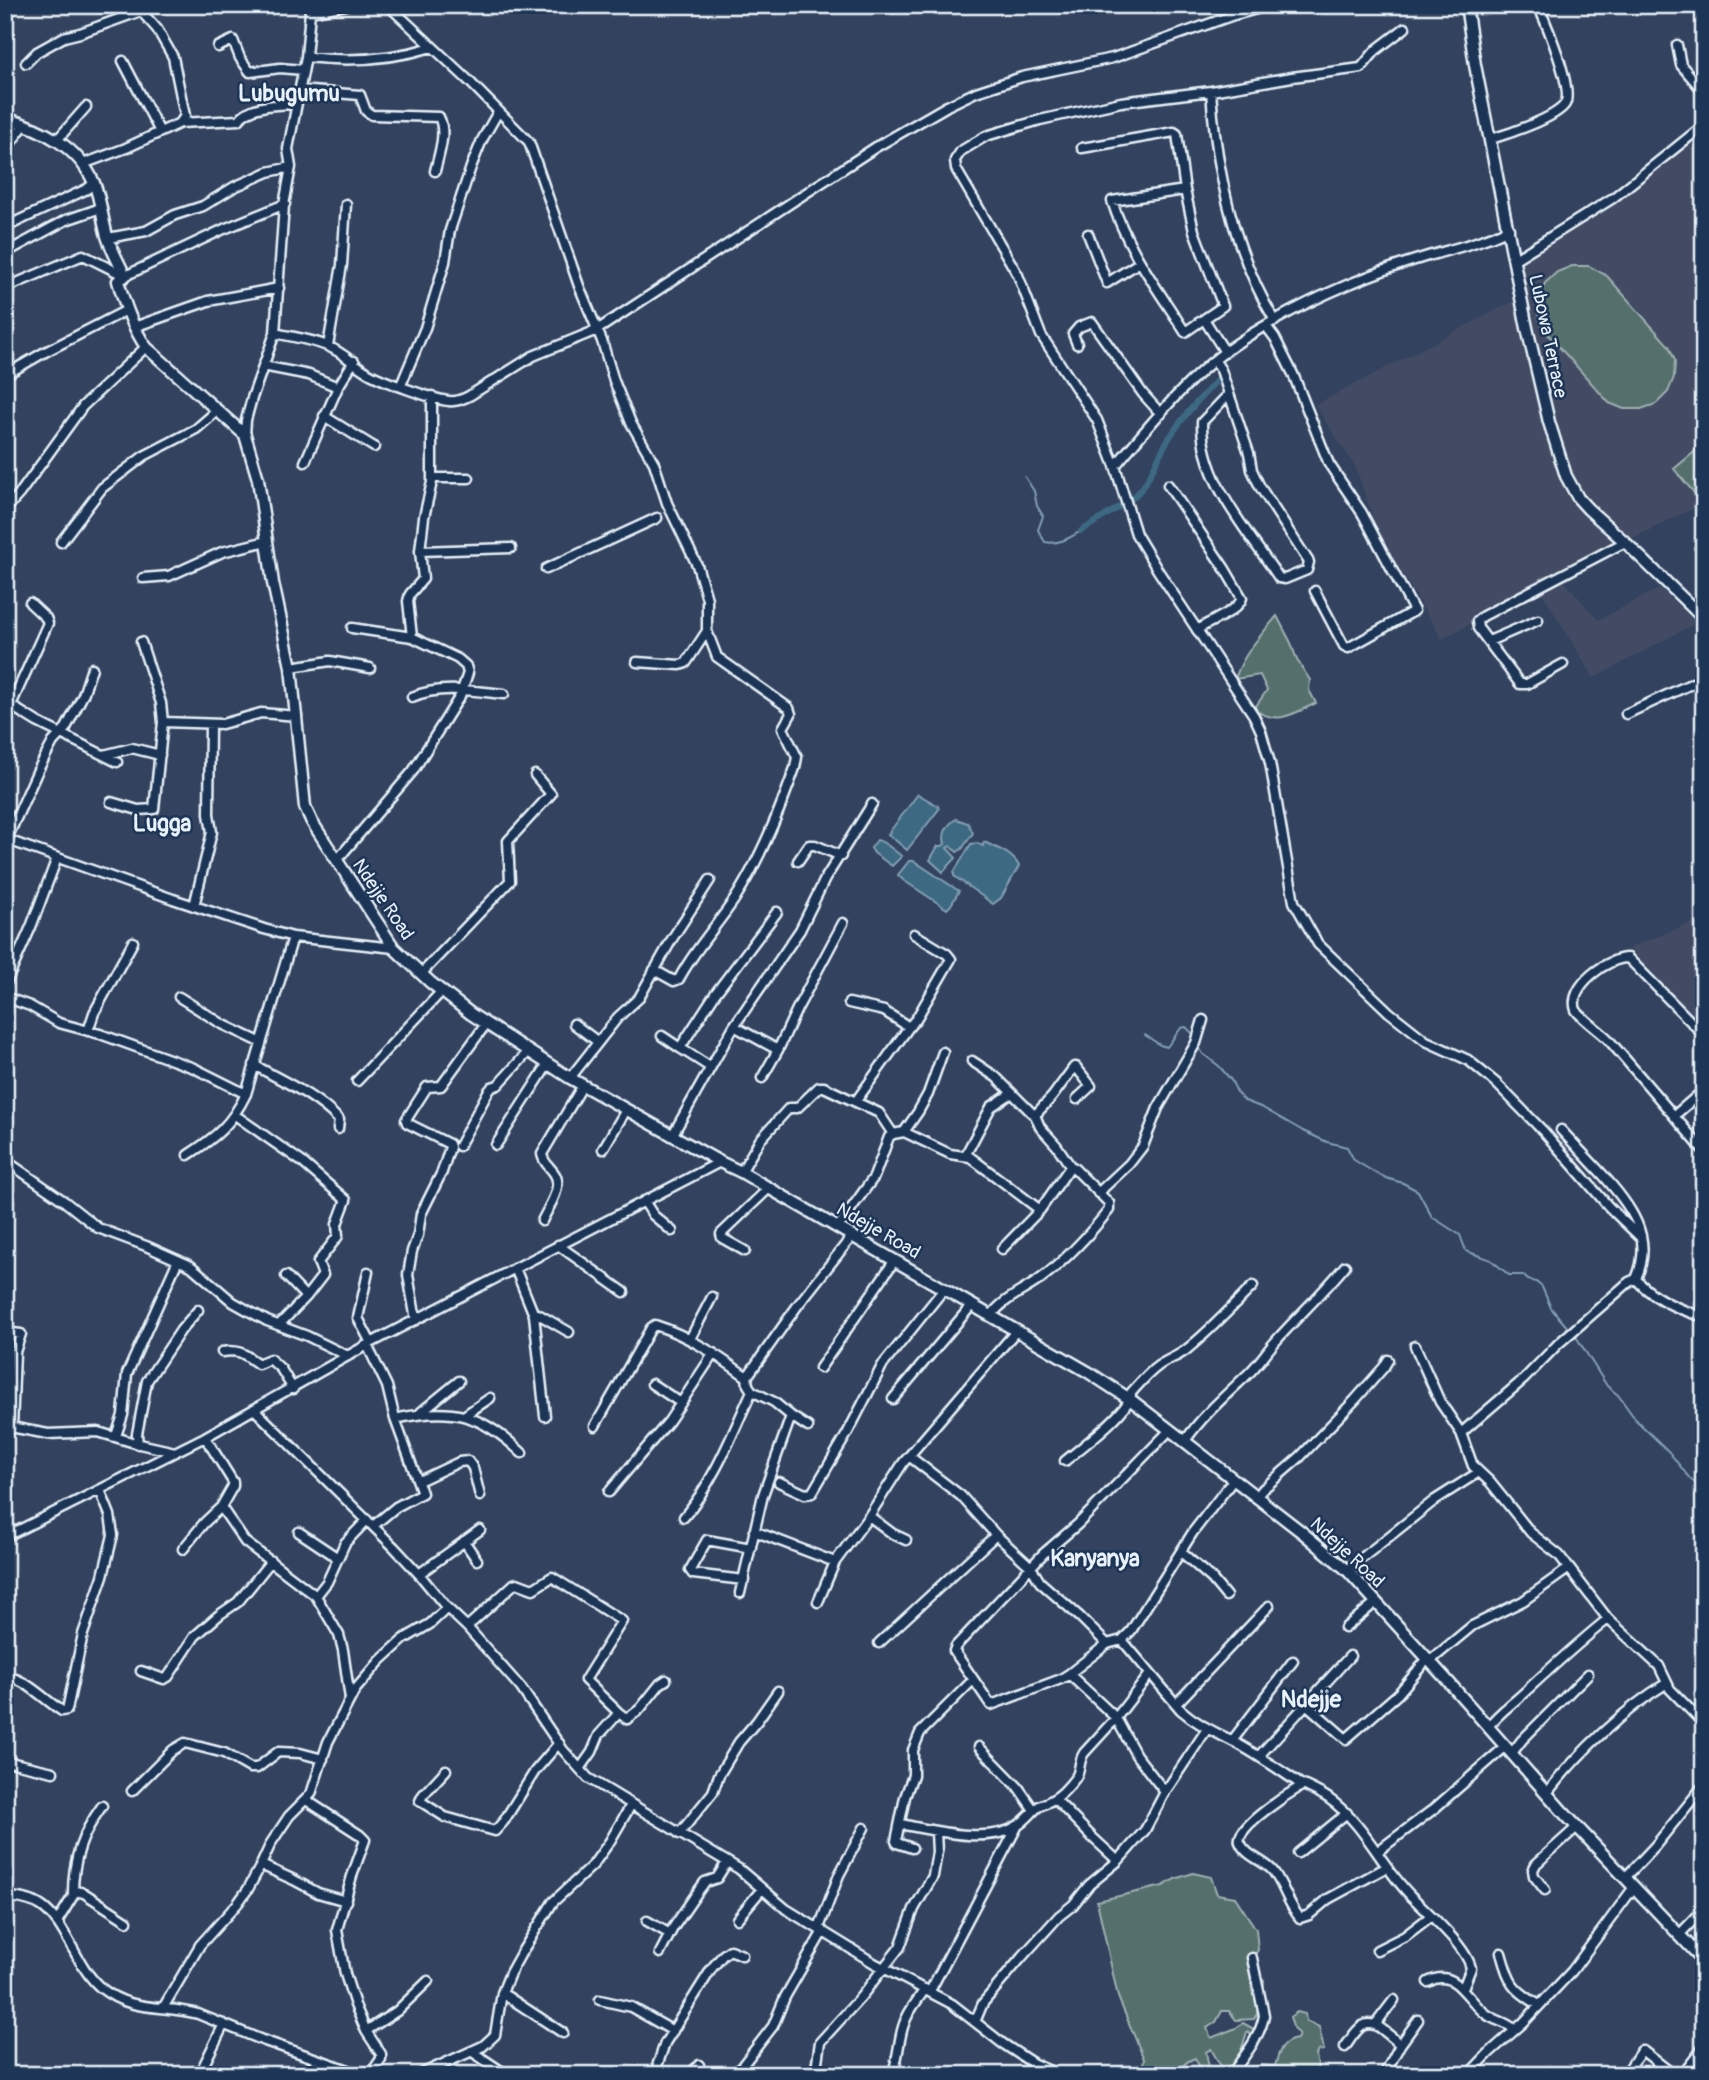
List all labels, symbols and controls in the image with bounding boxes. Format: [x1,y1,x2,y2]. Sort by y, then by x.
district label: Lubugumu [238,79,340,108]
street label: Lubowa Terrace [1523,272,1573,401]
district label: Lugga [133,809,191,838]
street label: Ndejje Road [347,854,419,945]
street label: Ndejje Road [832,1197,925,1265]
street label: Ndejje Road [1305,1512,1390,1593]
district label: Kanyanya [1050,1544,1140,1573]
district label: Ndejje [1281,1685,1342,1714]

